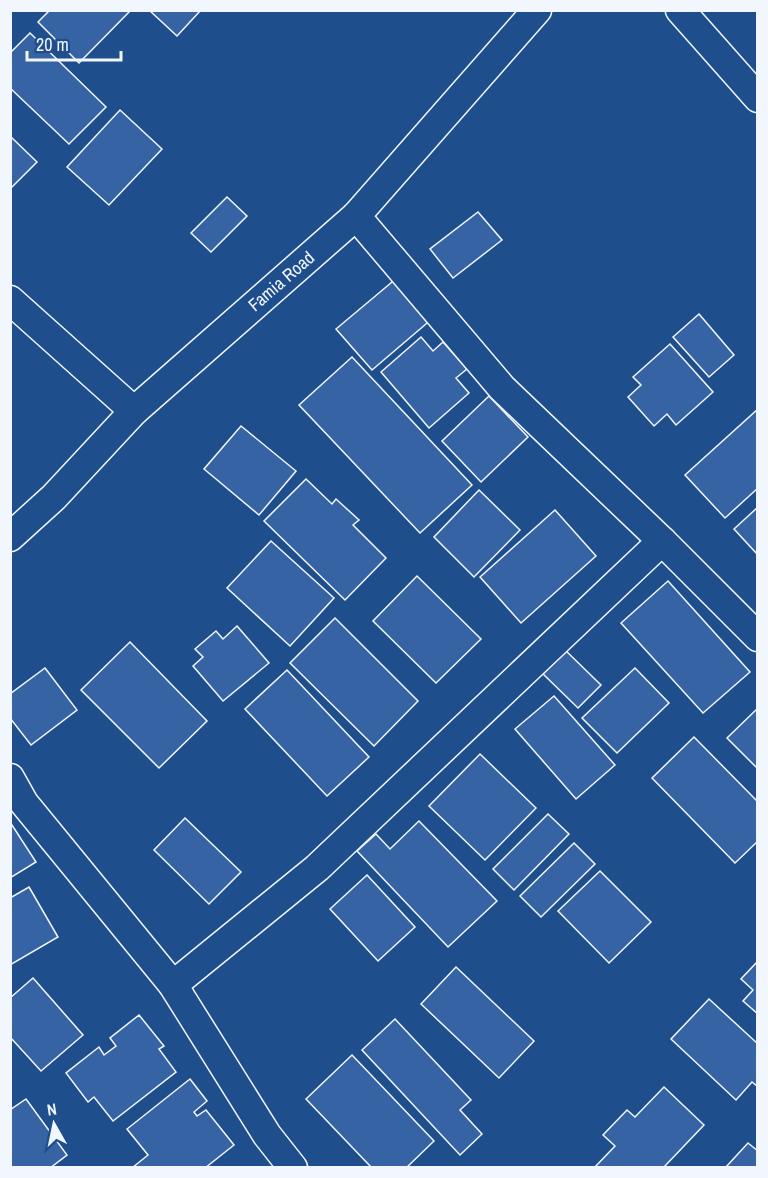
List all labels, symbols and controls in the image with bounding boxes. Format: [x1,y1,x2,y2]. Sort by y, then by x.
scale bar [27,24,122,62]
text: 20 m [36,32,69,57]
street label: Famia Road [242,245,320,317]
north arrow [24,1094,84,1154]
text: N [45,1098,58,1121]

